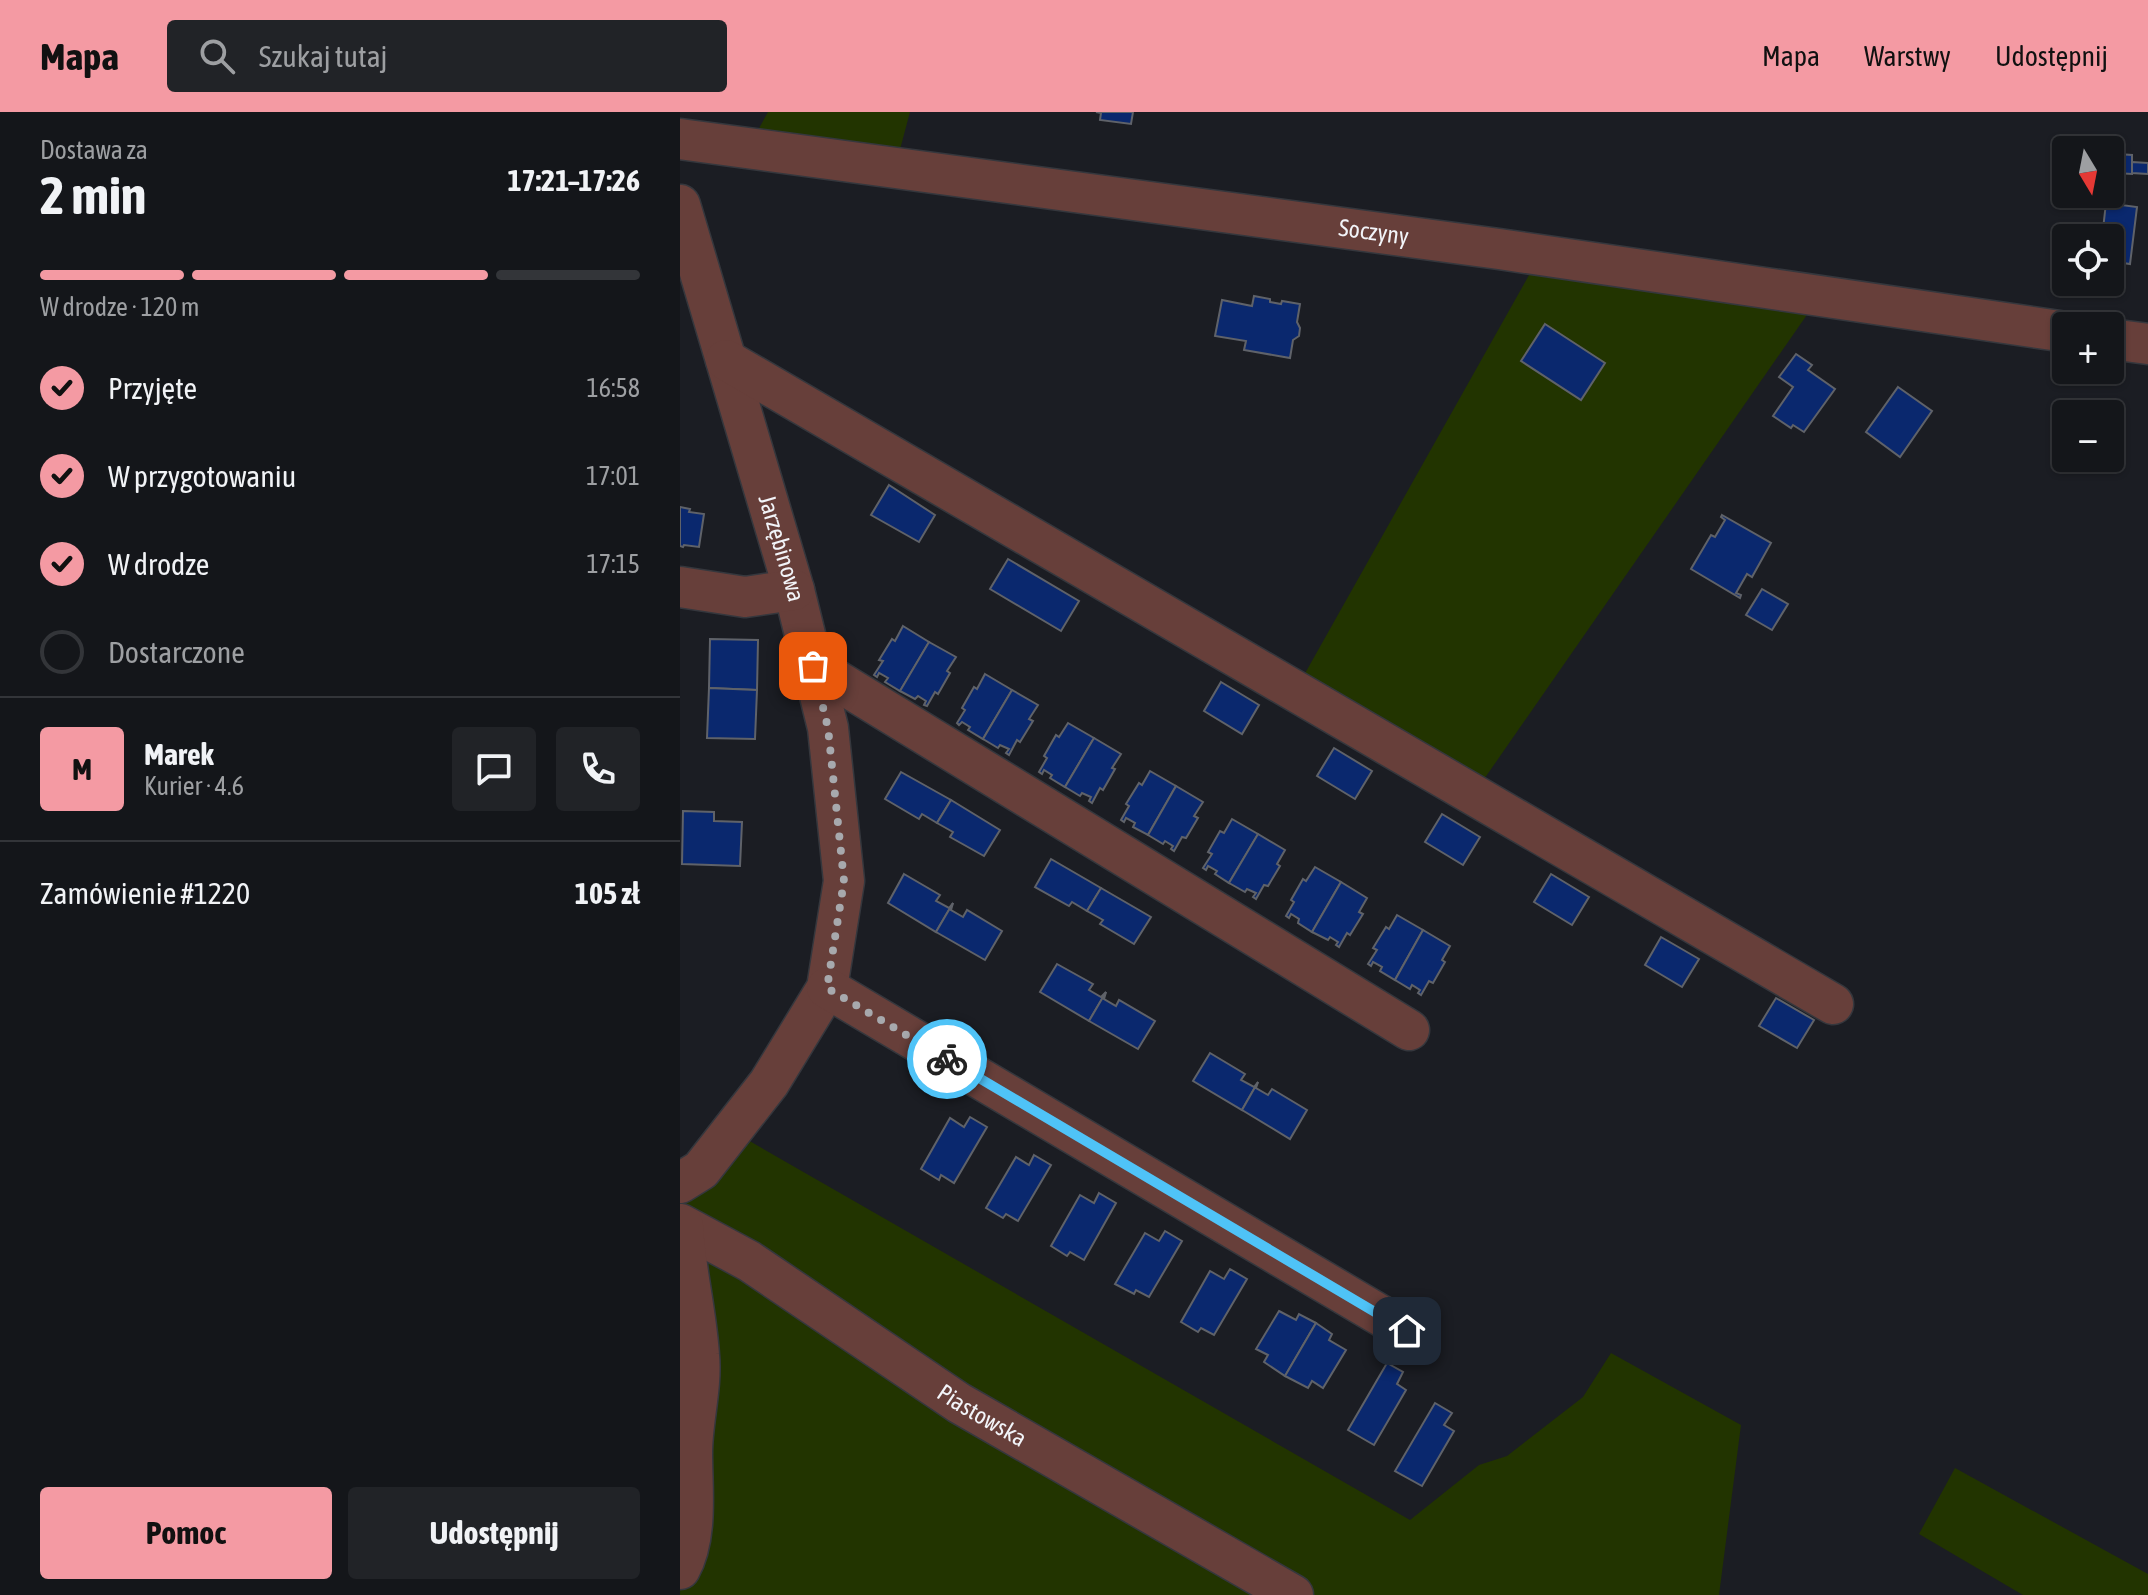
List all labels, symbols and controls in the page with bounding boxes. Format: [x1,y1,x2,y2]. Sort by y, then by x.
search box [167,20,727,92]
icon: search [195,34,239,78]
text: Mapa [40,35,119,78]
text: Szukaj tutaj [259,39,387,73]
text: Mapa [1762,40,1820,72]
text: Warstwy [1864,40,1951,72]
text: Udostępnij [1995,40,2108,72]
text: Dostawa za [40,135,148,165]
north arrow [2052,136,2124,208]
map controls [2052,136,2124,472]
text: 17:21–17:26 [508,163,640,197]
text: 2 min [40,165,146,225]
street label: Soczyny [1337,214,1411,250]
button: locate [2052,224,2124,296]
text: W drodze · 120 m [40,292,199,322]
button: + [2052,312,2124,384]
icon: check [40,366,84,410]
text: Przyjęte [108,371,197,405]
text: 16:58 [586,373,640,403]
button: − [2052,400,2124,472]
icon: check [40,454,84,498]
text: W przygotowaniu [108,459,296,493]
text: 17:01 [586,461,640,491]
street label: Jarzębinowa [754,491,810,604]
icon: check [40,542,84,586]
text: W drodze [108,547,209,581]
text: 17:15 [586,549,640,579]
pin [779,632,847,700]
text: Dostarczone [108,635,245,669]
icon: bag [791,644,835,688]
button: chat [452,727,536,811]
button: phone [556,727,640,811]
text: Marek [144,737,214,771]
text: M [72,752,92,786]
text: Kurier · 4.6 [144,771,244,801]
text: Zamówienie #1220 [40,876,250,910]
text: 105 zł [575,876,640,910]
courier [907,1019,987,1099]
icon: bike [925,1037,969,1081]
pin [1373,1297,1441,1365]
icon: home [1385,1309,1429,1353]
street label: Piastowska [933,1378,1031,1452]
button: Pomoc [40,1487,332,1579]
button: Udostępnij [348,1487,640,1579]

